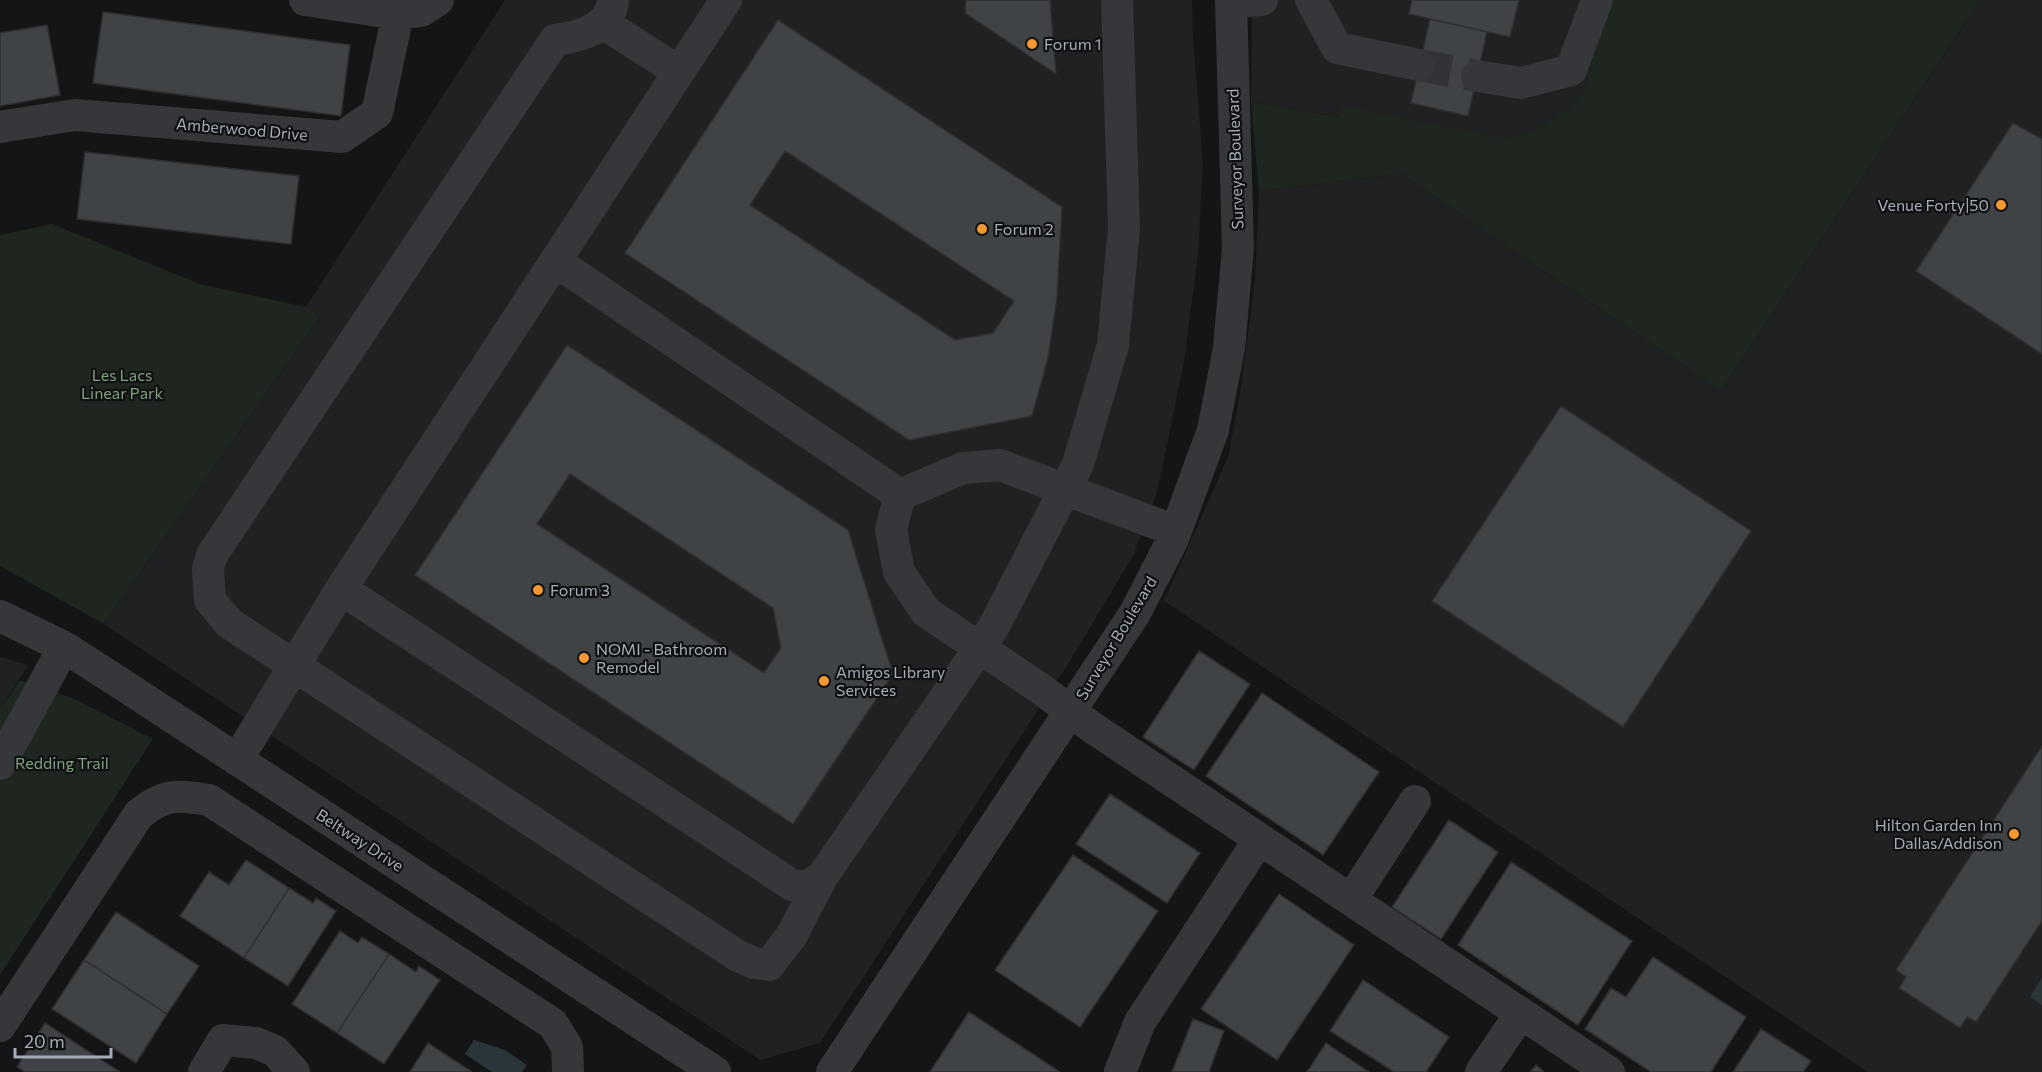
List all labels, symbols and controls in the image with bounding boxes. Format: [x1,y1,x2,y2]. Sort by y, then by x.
place label: Forum 1 [1044,34,1102,53]
marker: Forum 1 [1025,37,1039,51]
street label: Surveyor Boulevard [1223,88,1246,230]
street label: Amberwood Drive [176,113,309,144]
place label: Venue Forty|50 [1878,195,1989,214]
marker: Venue Forty|50 [1994,198,2008,212]
place label: Forum 2 [994,219,1054,238]
marker: Forum 2 [975,222,989,236]
park label: Les Lacs Linear Park [81,365,163,402]
street label: Surveyor Boulevard [1071,573,1160,703]
place label: Forum 3 [550,580,610,599]
marker: Forum 3 [531,583,545,597]
place label: NOMI - Bathroom Remodel [596,639,727,676]
marker: NOMI - Bathroom Remodel [577,651,591,665]
place label: Amigos Library Services [836,662,945,699]
marker: Amigos Library Services [817,674,831,688]
park label: Redding Trail [15,753,109,772]
street label: Beltway Drive [313,804,407,875]
place label: Hilton Garden Inn Dallas/Addison [1875,815,2002,852]
marker: Hilton Garden Inn Dallas/Addison [2007,827,2021,841]
scale bar [15,1021,111,1059]
text: 20 m [24,1030,65,1052]

